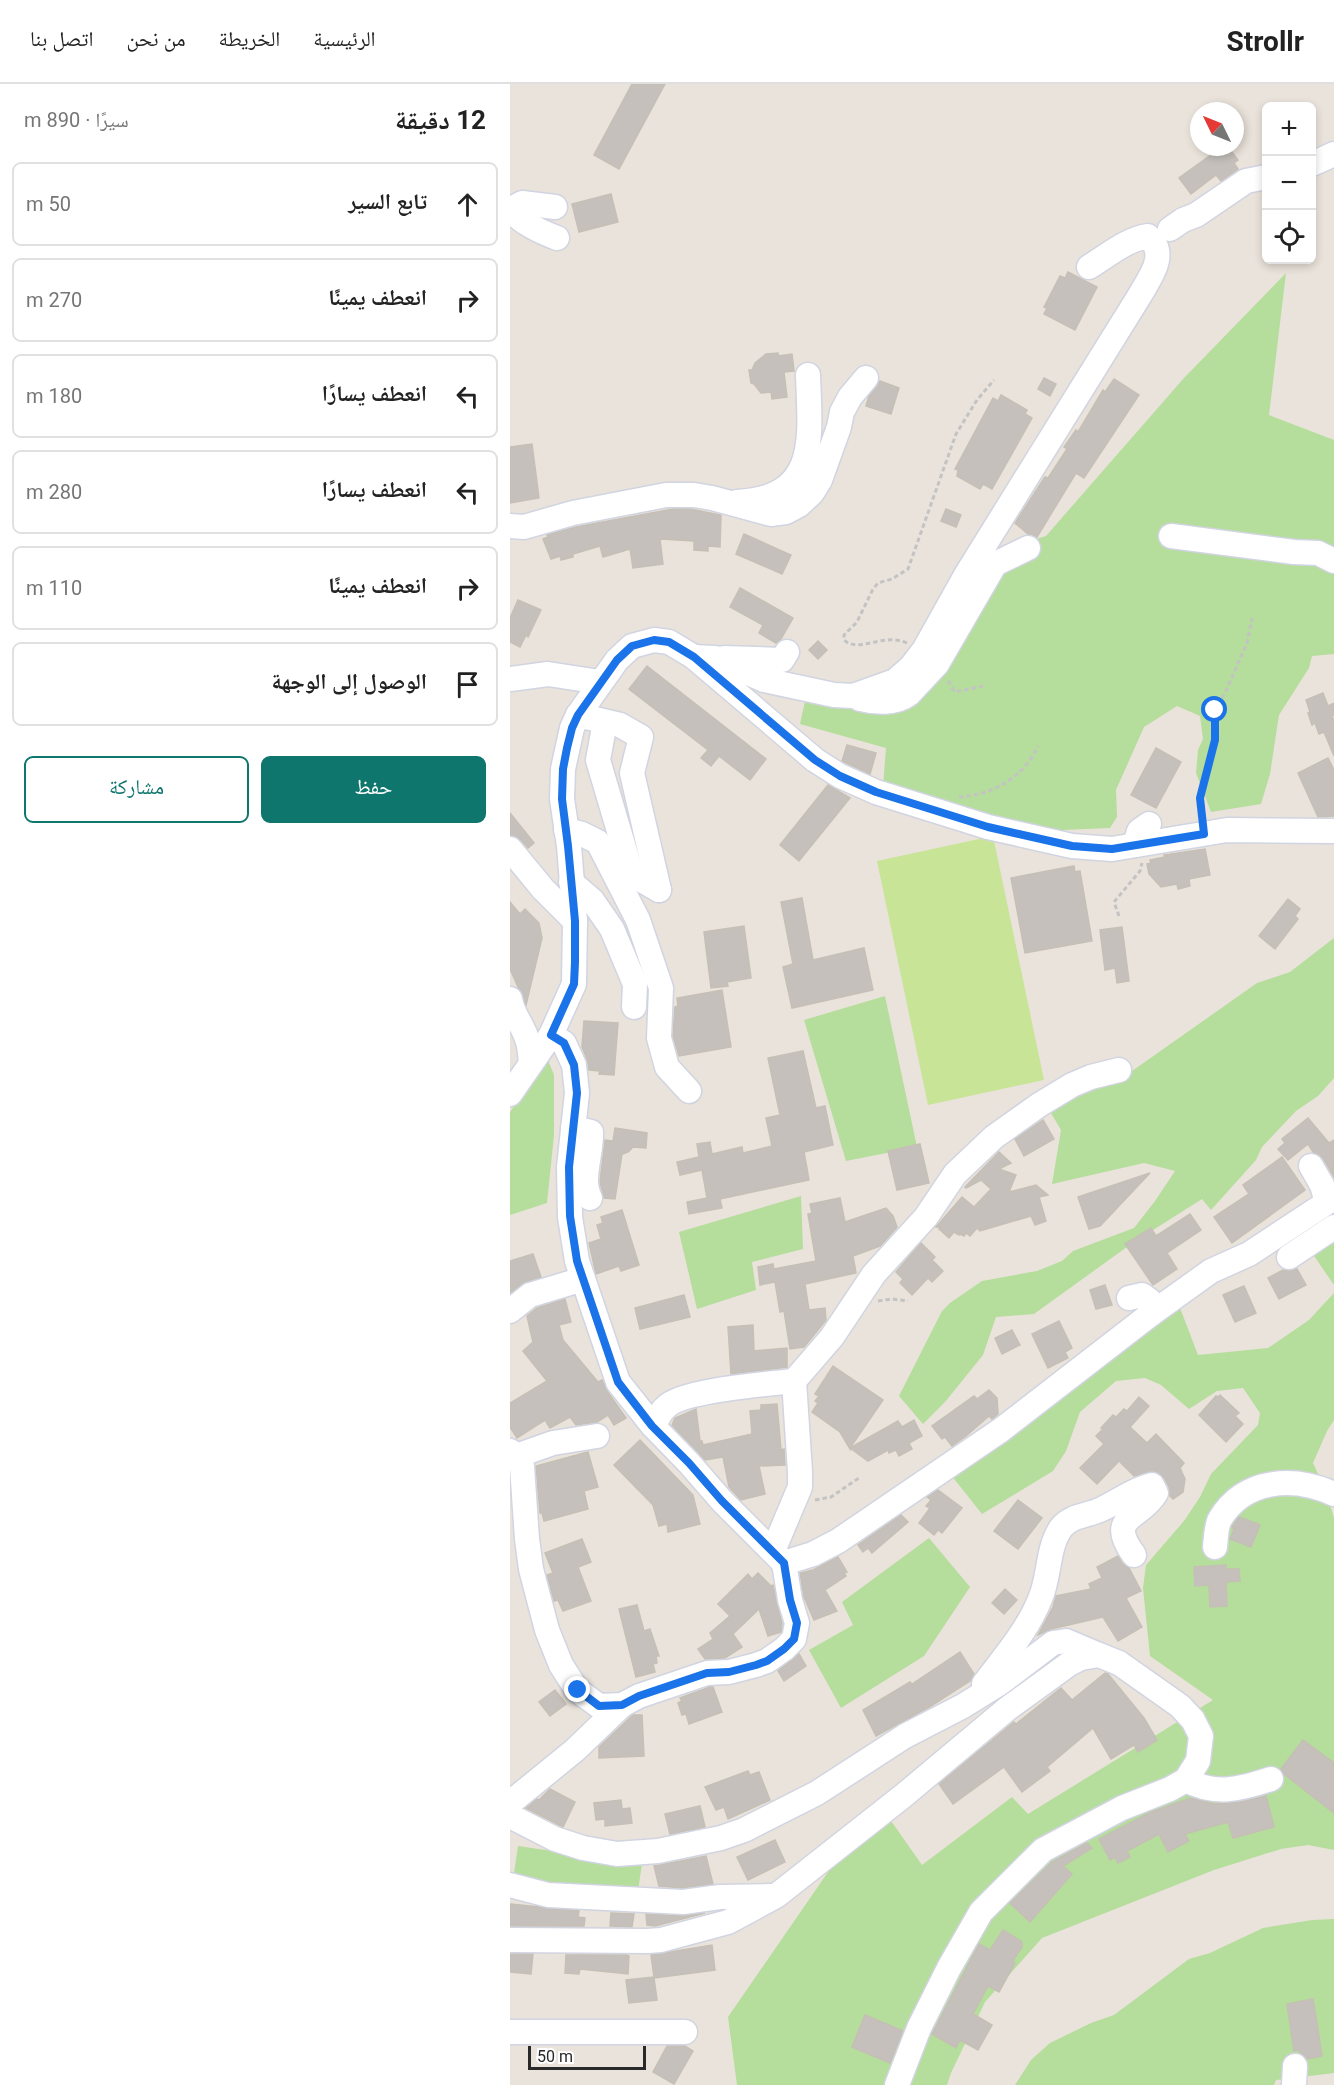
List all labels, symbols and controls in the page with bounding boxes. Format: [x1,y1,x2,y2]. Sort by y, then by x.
text: Strollr [1227,25,1304,58]
text: اتصل بنا [30,27,93,51]
text: من نحن [126,27,186,51]
text: الخريطة [219,27,280,51]
text: الرئيسية [313,27,376,51]
north arrow [1190,102,1244,156]
map controls [1262,102,1316,264]
button: + [1262,102,1316,156]
text: 12 دقيقة [395,105,486,135]
text: سيرًا · 890 m [24,108,129,132]
button: − [1262,156,1316,210]
icon: ahead [451,188,484,221]
text: تابع السير [348,189,427,214]
text: 50 m [26,192,71,216]
button: locate [1262,210,1316,264]
icon: right [451,284,484,317]
text: انعطف يمينًا [328,285,427,310]
text: 270 m [26,288,82,312]
icon: left [451,380,484,413]
text: انعطف يسارًا [322,381,427,406]
text: 180 m [26,384,82,408]
icon: left [451,476,484,509]
text: انعطف يسارًا [322,477,427,502]
text: 280 m [26,480,82,504]
icon: right [451,572,484,605]
text: انعطف يمينًا [328,573,427,598]
text: 110 m [26,576,82,600]
icon: arrive [451,668,484,701]
text: الوصول إلى الوجهة [271,669,427,694]
route start [1201,696,1227,722]
button: مشاركة [24,756,249,823]
button: حفظ [261,756,486,823]
route end [564,1676,590,1702]
scale bar [528,2043,646,2070]
text: 50 m [537,2047,573,2066]

